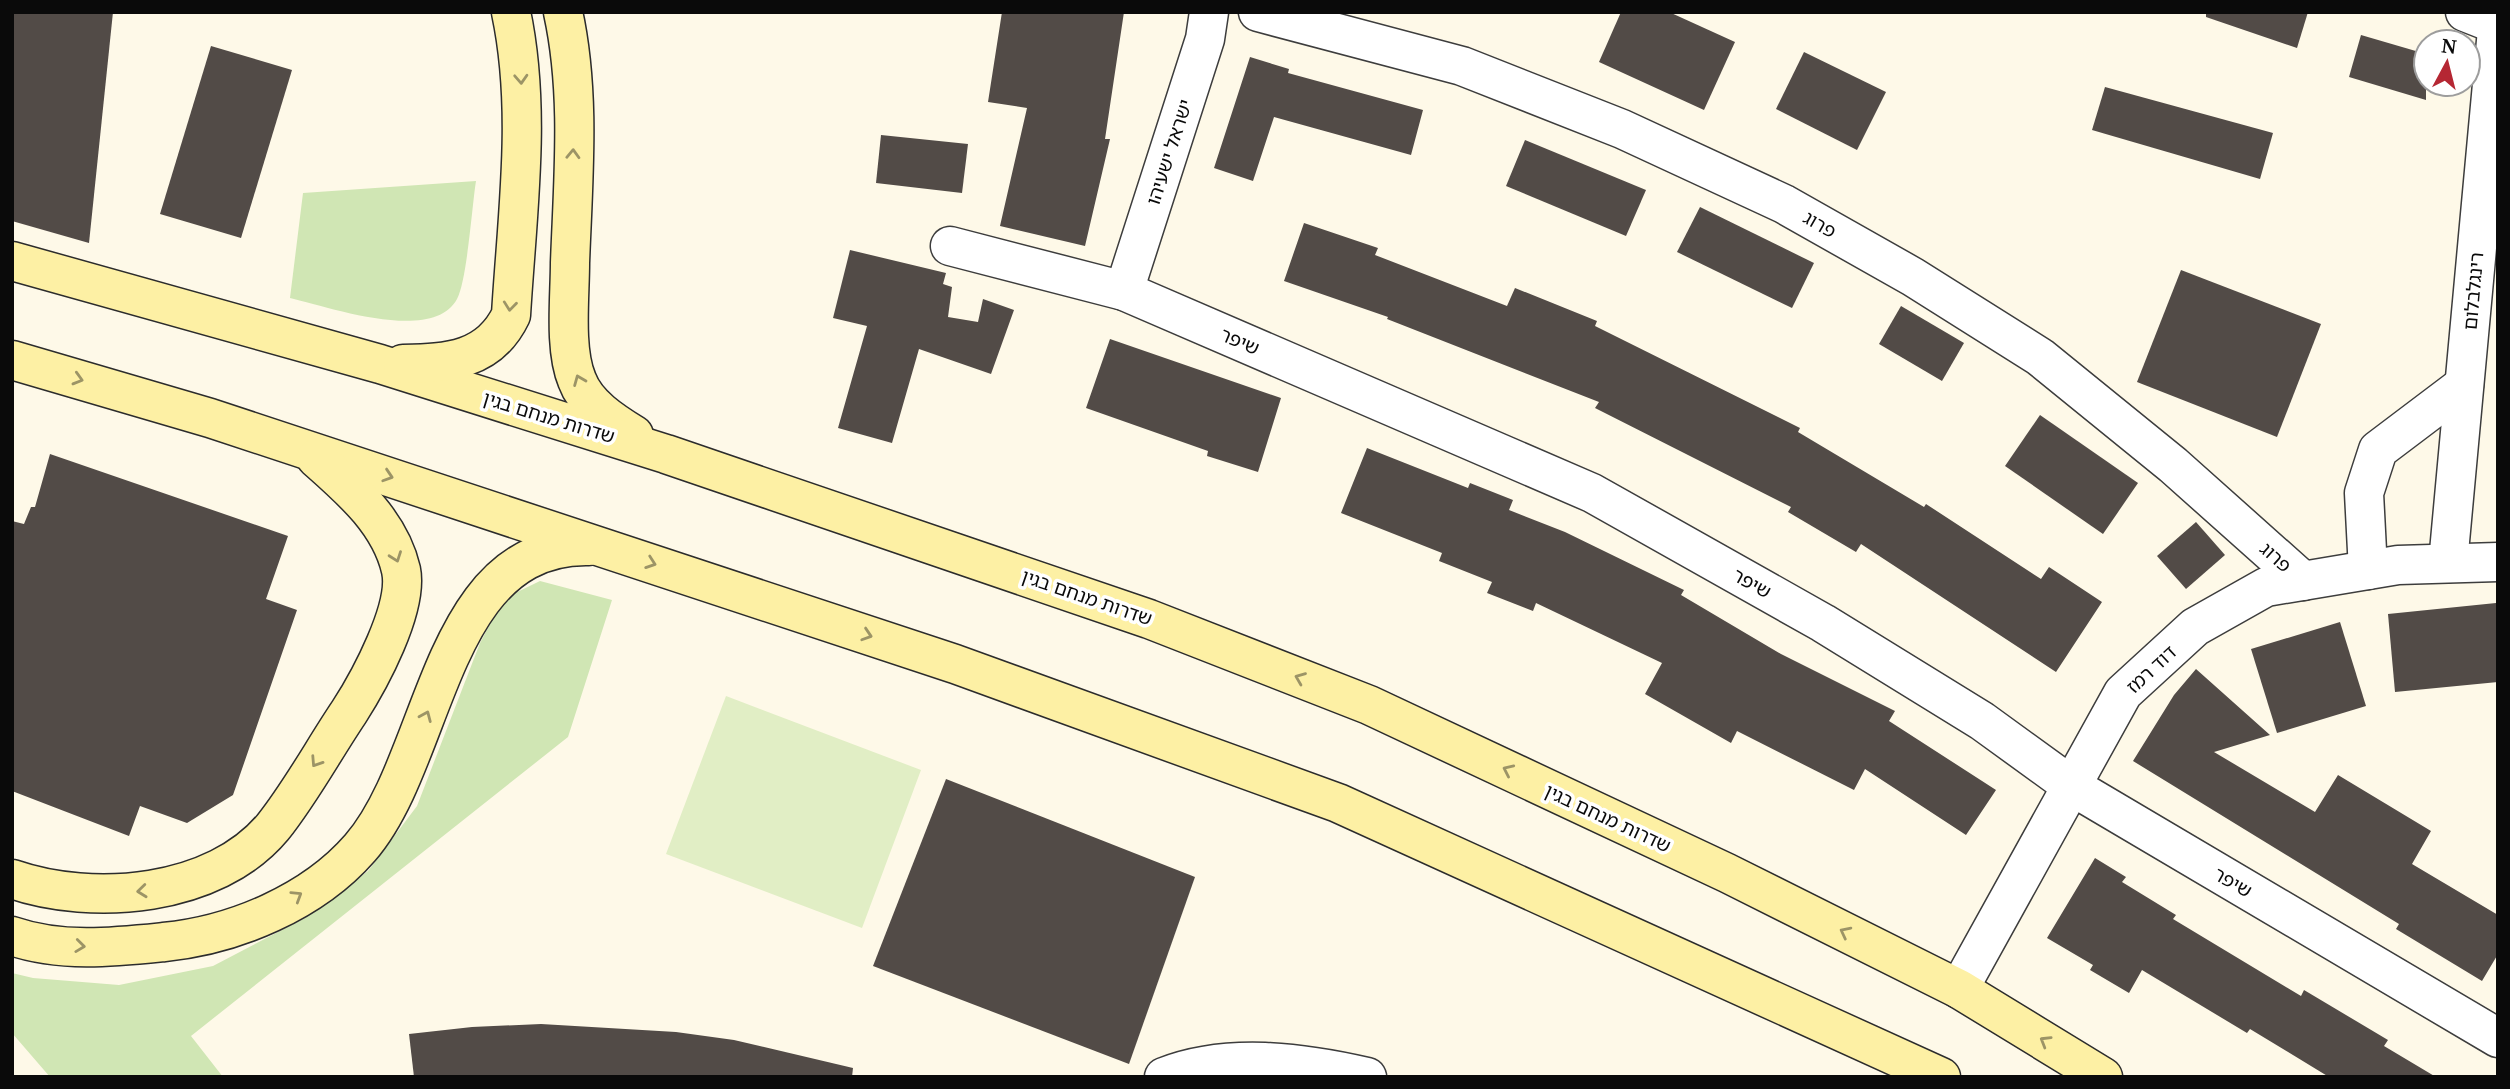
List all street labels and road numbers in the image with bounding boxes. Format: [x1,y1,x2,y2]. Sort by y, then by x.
street label: ישראל ישעיהו [1140,96,1198,208]
street label: פרוג [1799,204,1841,244]
street label: רינגלבלום [2457,251,2489,331]
street label: שיפר [1216,321,1264,361]
street label: שדרות מנחם בגין [480,385,618,449]
street label: פרוג [2255,536,2297,578]
street label: שדרות מנחם בגין [1018,562,1156,632]
street label: שיפר [1728,562,1776,604]
street label: דוד רמז [2120,639,2182,699]
street label: שדרות מנחם בגין [1541,777,1675,859]
street label: שיפר [2209,861,2257,903]

